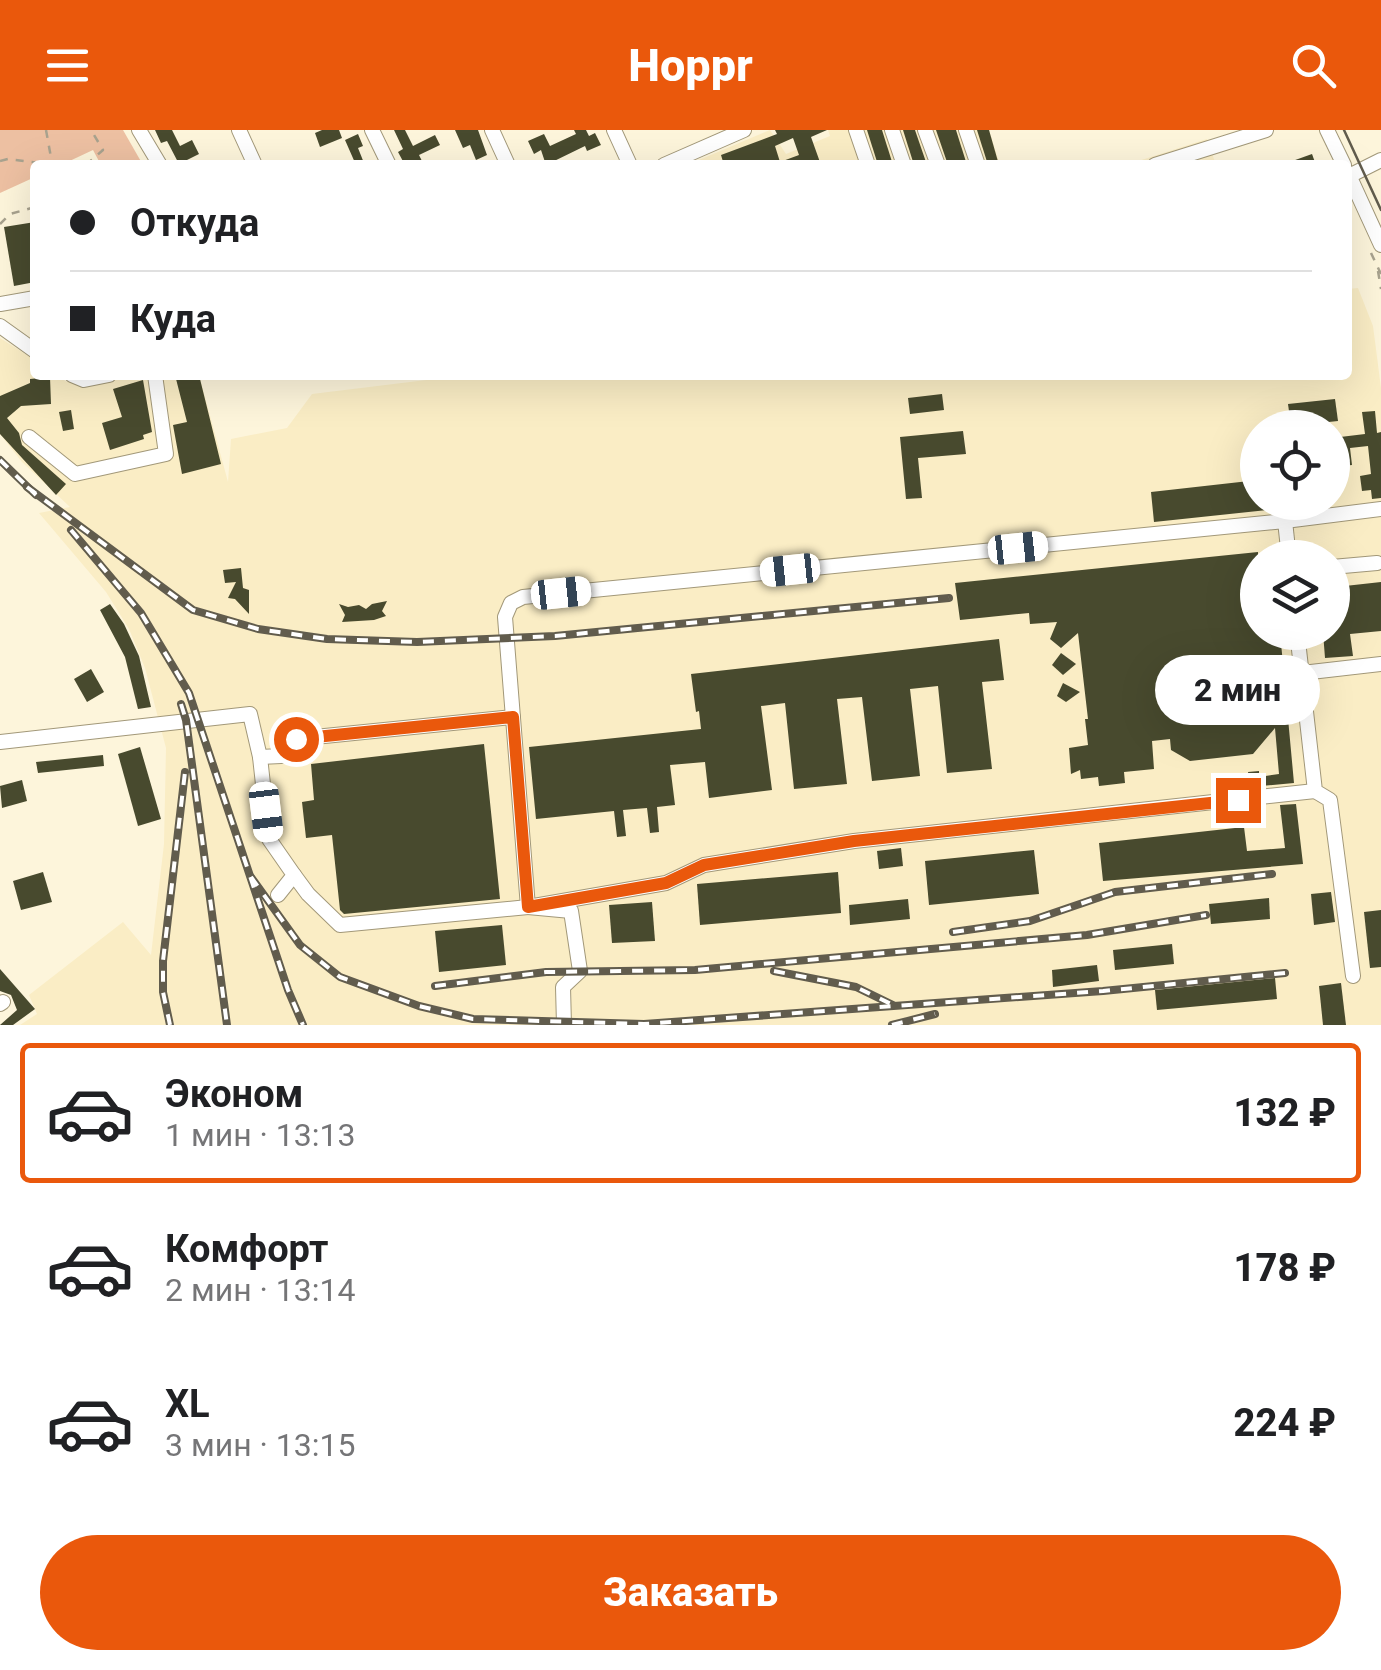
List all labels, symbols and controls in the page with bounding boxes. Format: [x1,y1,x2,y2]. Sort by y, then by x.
icon: menu [40,38,95,93]
icon: search [1286,38,1341,93]
text: Hoppr [628,39,753,92]
text: Откуда [130,201,259,245]
text: Куда [130,297,216,341]
map controls [1240,410,1350,650]
button: locate [1240,410,1350,520]
car [987,530,1049,566]
button: layers [1240,540,1350,650]
car [759,552,821,588]
car [530,575,592,611]
callout: 2 мин [1156,655,1320,725]
text: 2 мин [1194,671,1281,709]
route start [274,717,319,762]
route end [1216,778,1261,823]
car [247,780,285,844]
icon: car [45,1068,135,1158]
text: Эконом [165,1072,303,1116]
text: 132 ₽ [1234,1091,1336,1135]
text: 1 мин · 13:13 [165,1116,356,1154]
icon: car [45,1223,135,1313]
text: Комфорт [165,1227,328,1271]
text: 178 ₽ [1234,1246,1336,1290]
text: 2 мин · 13:14 [165,1271,356,1309]
icon: car [45,1378,135,1468]
text: XL [165,1382,210,1426]
text: 224 ₽ [1234,1401,1336,1445]
text: 3 мин · 13:15 [165,1426,356,1464]
button: Заказать [40,1535,1341,1650]

